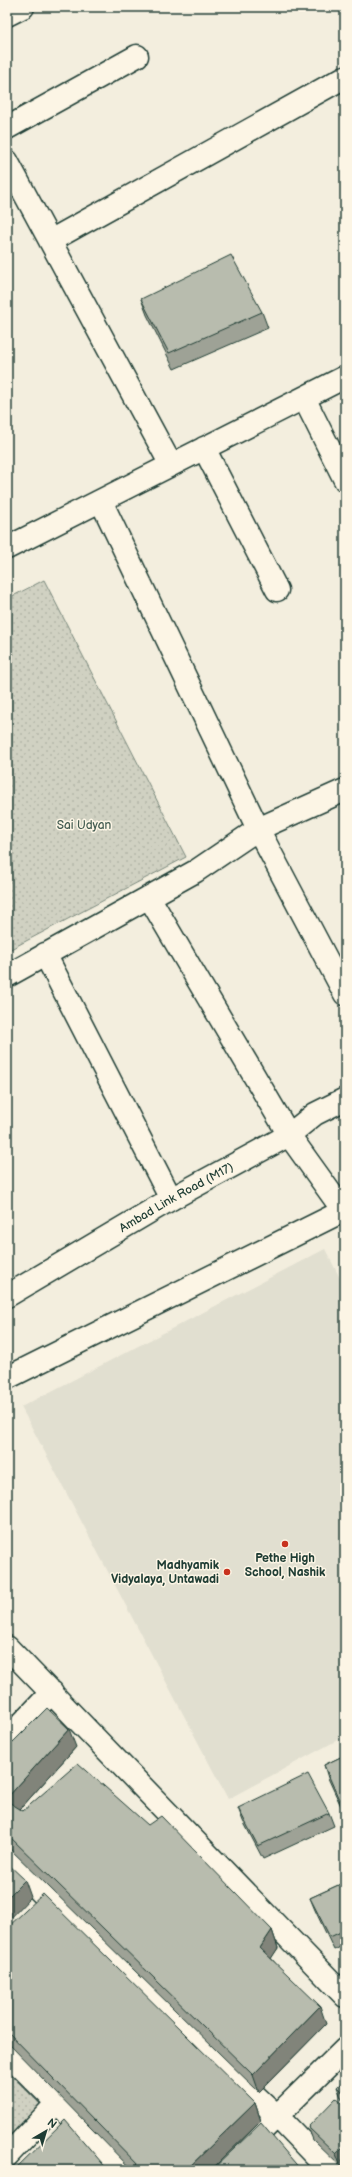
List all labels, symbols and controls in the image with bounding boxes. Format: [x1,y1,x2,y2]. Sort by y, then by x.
park label: Sai Udyan [57,818,111,833]
street label: Ambad Link Road (M17) [116,1159,236,1235]
marker: Pethe High School, Nashik [280,1539,290,1549]
place label: Pethe High School, Nashik [245,1551,326,1580]
place label: Madhyamik Vidyalaya, Untawadi [111,1558,220,1587]
marker: Madhyamik Vidyalaya, Untawadi [222,1567,232,1577]
north arrow [26,2111,66,2151]
text: N [45,2116,59,2131]

